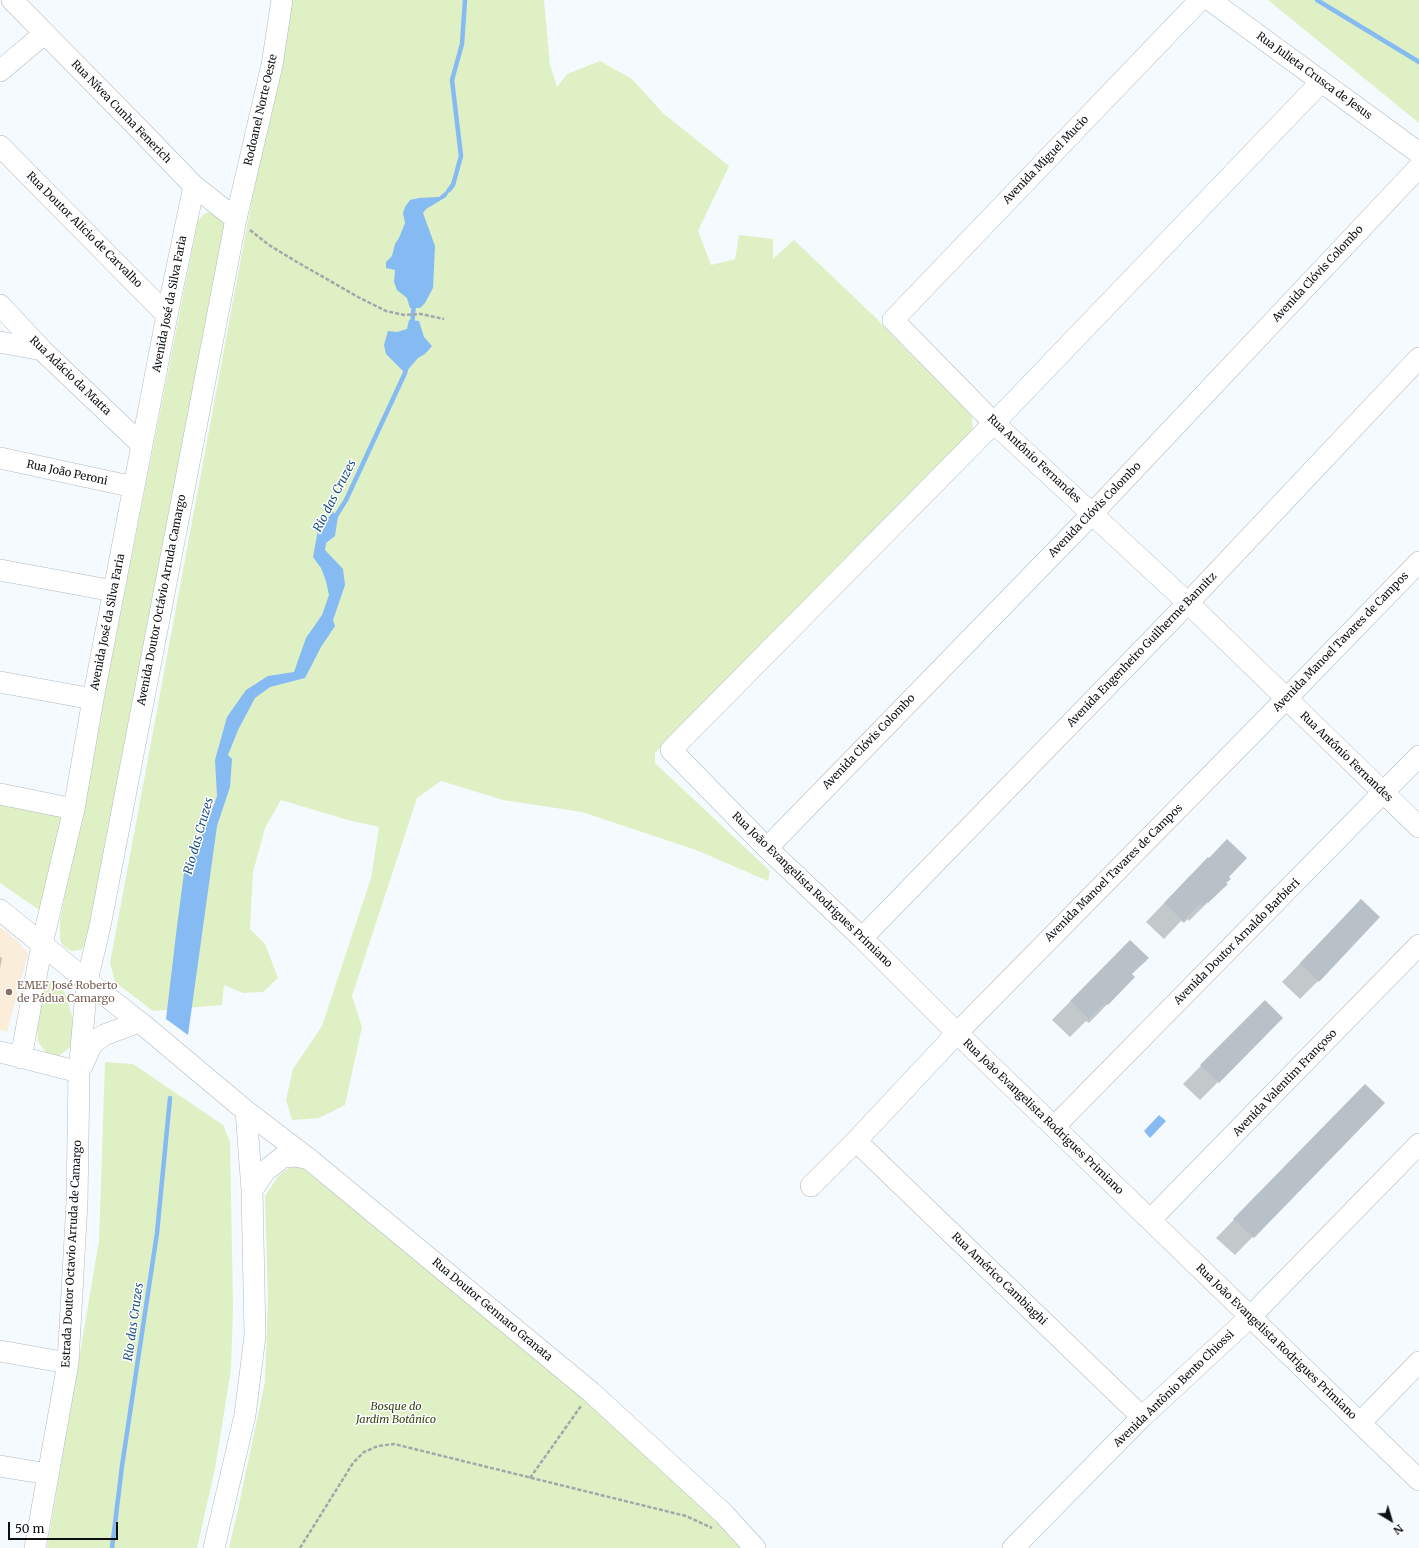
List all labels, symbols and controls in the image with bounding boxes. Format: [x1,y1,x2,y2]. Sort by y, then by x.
street label: Rua Julieta Crusca de Jesus [1254,30,1374,122]
street label: Rodoanel Norte Oeste [242,53,280,167]
street label: Rua Nívea Cunha Fenerich [68,58,174,166]
street label: Avenida Miguel Mucio [1000,113,1092,207]
street label: Rua Doutor Alicio de Carvalho [23,169,145,291]
street label: Avenida Clóvis Colombo [1270,223,1366,325]
street label: Avenida José da Silva Faria [150,235,190,373]
street label: Rua Adácio da Matta [27,334,113,418]
street label: Rua Antônio Fernandes [984,412,1084,506]
street label: Rua João Peroni [25,458,109,488]
water label: Rio das Cruzes [311,458,359,534]
street label: Avenida Clóvis Colombo [1046,460,1144,560]
street label: Avenida Doutor Octávio Arruda Camargo [135,493,189,707]
street label: Avenida José da Silva Faria [88,553,128,691]
street label: Avenida Manoel Tavares de Campos [1271,569,1411,715]
street label: Avenida Engenheiro Guilherme Bannitz [1064,570,1220,730]
street label: Avenida Clóvis Colombo [820,692,918,792]
street label: Rua Antônio Fernandes [1297,709,1395,805]
water label: Rio das Cruzes [181,796,217,876]
street label: Avenida Manoel Tavares de Campos [1042,801,1186,945]
street label: Rua João Evangelista Rodrigues Primiano [729,810,895,970]
street label: Avenida Doutor Arnaldo Barbieri [1171,876,1303,1008]
place label: EMEF José Roberto de Pádua Camargo [17,979,117,1005]
marker: EMEF José Roberto de Pádua Camargo [4,987,14,997]
street label: Avenida Valentim Françoso [1230,1027,1340,1139]
street label: Rua João Evangelista Rodrigues Primiano [960,1037,1126,1197]
street label: Estrada Doutor Octavio Arruda de Camargo [59,1140,85,1368]
street label: Rua Américo Cambiaghi [949,1230,1049,1328]
street label: Rua Doutor Gennaro Granata [429,1256,555,1364]
street label: Rua João Evangelista Rodrigues Primiano [1193,1262,1359,1422]
water label: Rio das Cruzes [121,1282,147,1362]
street label: Avenida Antônio Bento Chiossi [1111,1328,1237,1450]
park label: Bosque do Jardim Botânico [356,1400,436,1426]
north arrow [1371,1500,1411,1540]
scale bar [10,1514,120,1540]
text: 50 m [15,1521,44,1536]
text: N [1391,1521,1406,1538]

